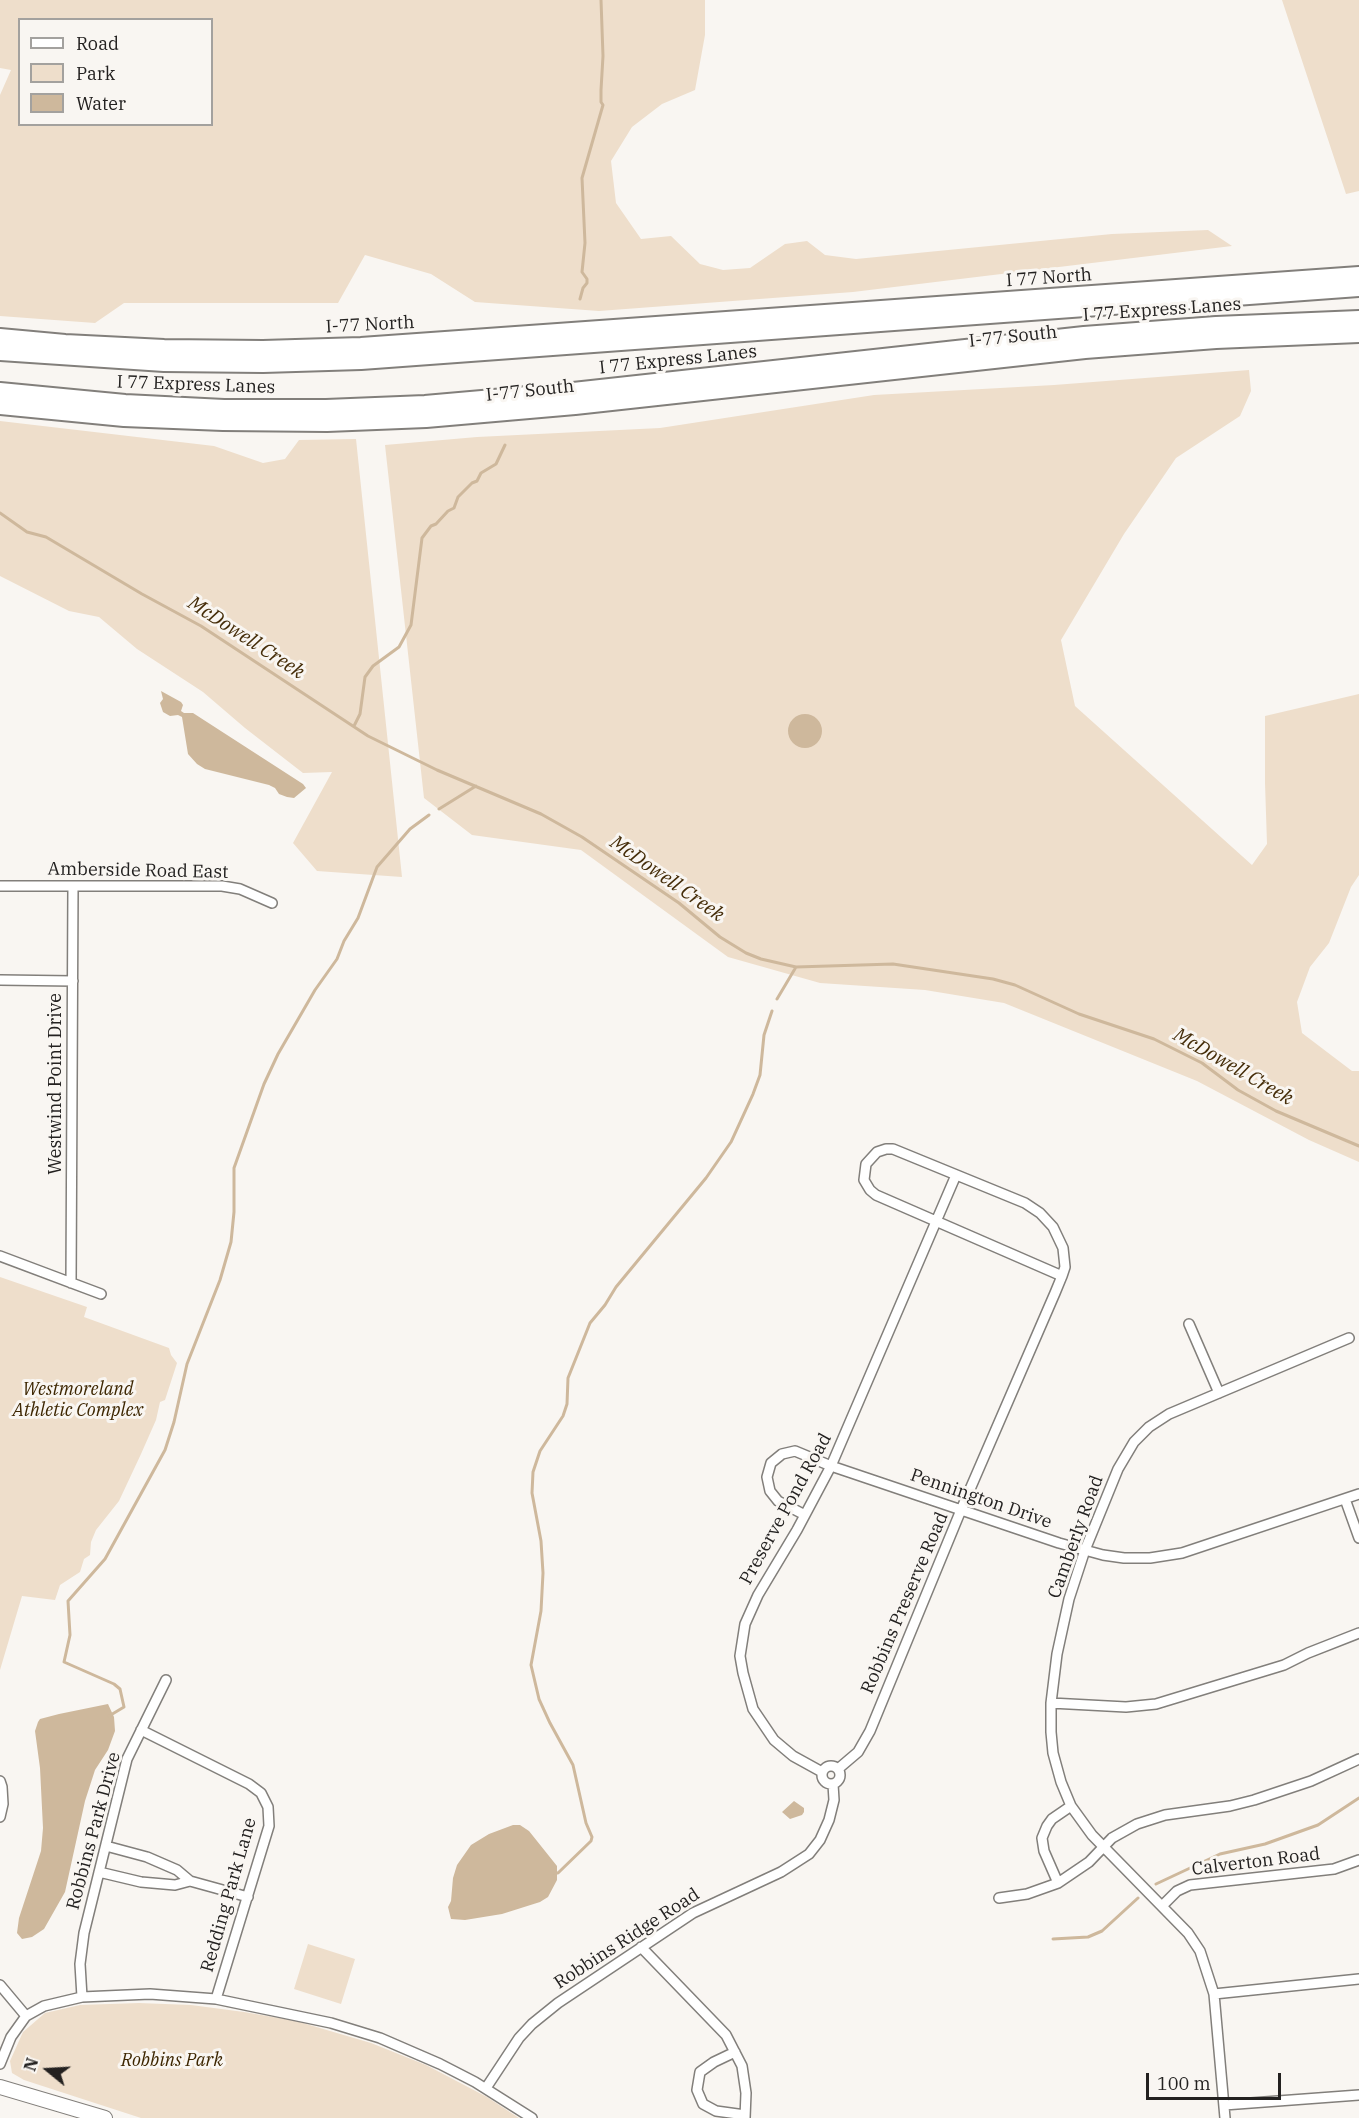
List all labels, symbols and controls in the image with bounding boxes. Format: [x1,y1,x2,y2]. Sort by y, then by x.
legend [18,18,213,126]
text: Road [76,32,119,55]
text: Park [76,62,115,85]
text: Water [76,92,126,115]
street label: I 77 North [1005,264,1093,292]
street label: I 77 Express Lanes [1082,294,1242,326]
street label: I-77 North [325,312,415,338]
street label: I-77 South [968,322,1058,352]
street label: I 77 Express Lanes [598,341,758,379]
street label: I 77 Express Lanes [116,371,276,399]
street label: I-77 South [485,376,575,406]
water label: McDowell Creek [183,591,309,685]
water label: McDowell Creek [605,831,729,927]
street label: Amberside Road East [47,859,229,883]
street label: Westwind Point Drive [45,993,67,1175]
water label: McDowell Creek [1169,1023,1297,1111]
park label: Westmoreland Athletic Complex [12,1379,144,1422]
street label: Preserve Pond Road [735,1430,837,1588]
street label: Pennington Drive [907,1465,1055,1533]
street label: Camberly Road [1044,1473,1108,1601]
street label: Robbins Preserve Road [857,1509,953,1697]
street label: Robbins Park Drive [63,1750,125,1912]
street label: Redding Park Lane [197,1815,261,1975]
street label: Calverton Road [1191,1843,1321,1881]
street label: Robbins Ridge Road [550,1884,704,1994]
north arrow [18,2040,78,2100]
park label: Robbins Park [121,2050,223,2072]
text: N [19,2055,42,2074]
scale bar [1149,2061,1284,2099]
text: 100 m [1157,2072,1211,2095]

